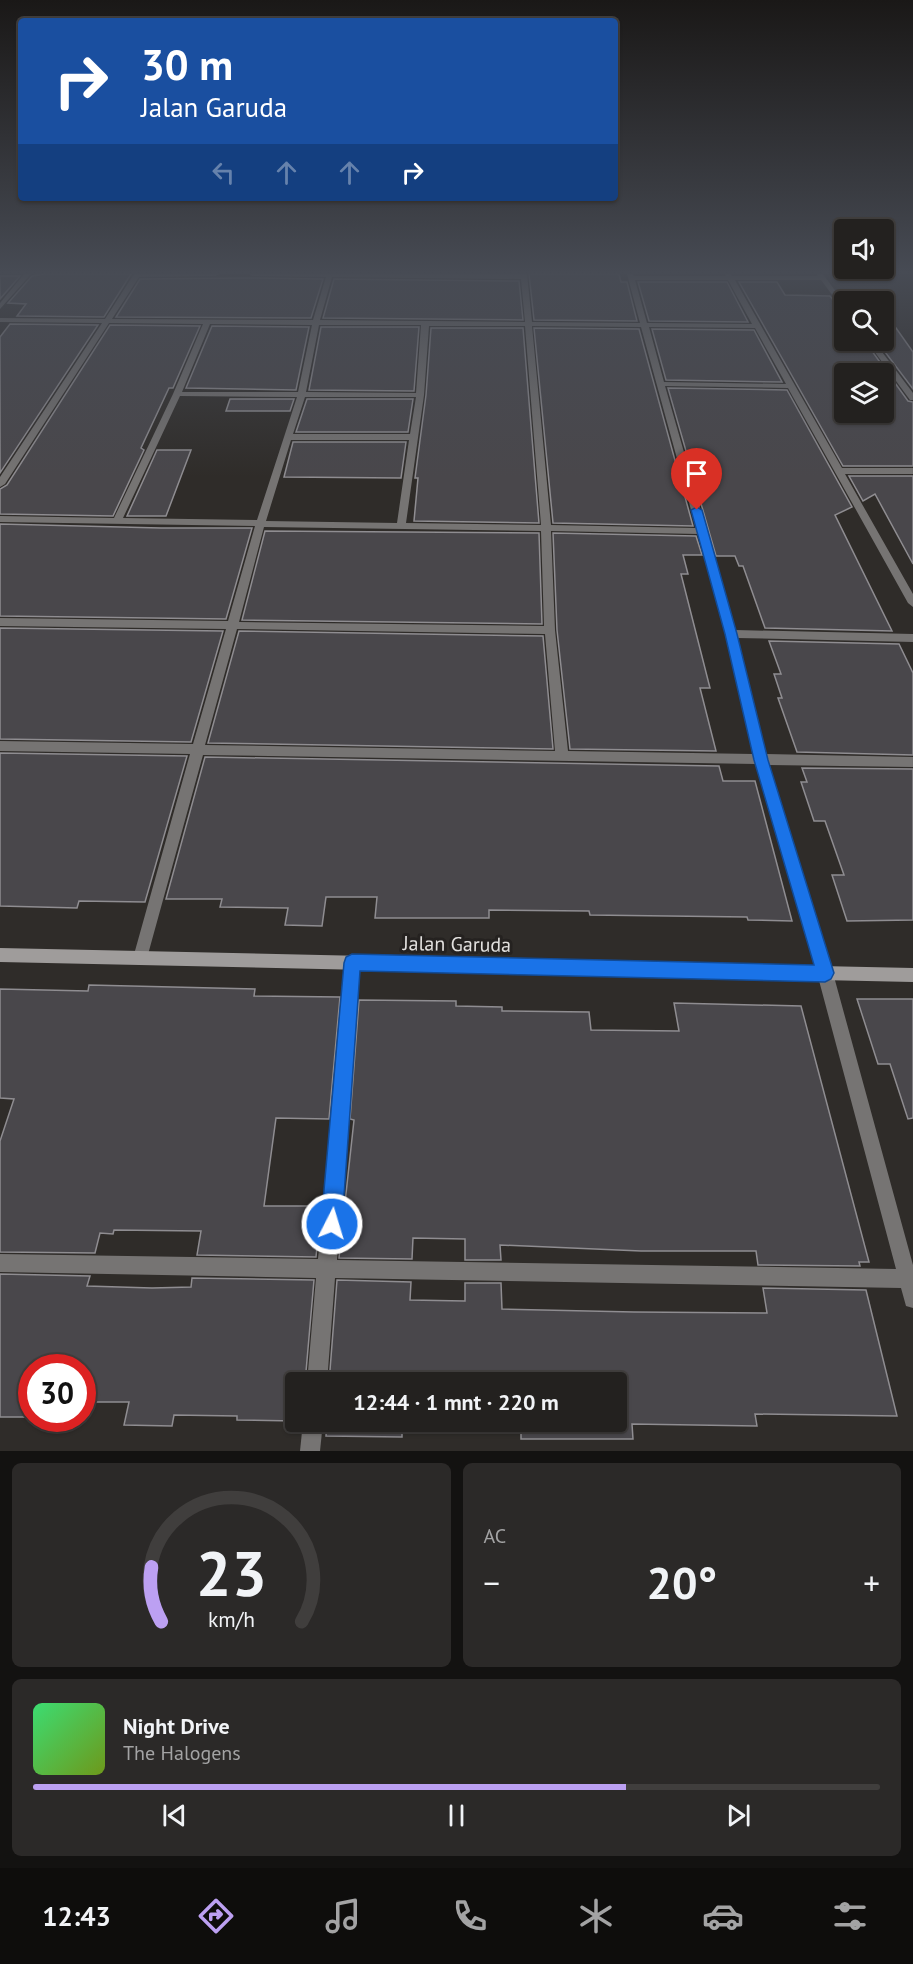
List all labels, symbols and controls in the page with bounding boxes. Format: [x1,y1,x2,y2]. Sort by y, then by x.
text: 30 m [141,37,233,92]
icon: right [42,42,120,120]
text: Jalan Garuda [141,90,287,124]
icon: left [207,156,240,189]
icon: ahead [270,156,303,189]
icon: ahead [333,156,366,189]
icon: right [396,156,429,189]
map controls [834,219,894,423]
button: sound [834,219,894,279]
button: search [834,291,894,351]
button: layers [834,363,894,423]
pin [671,448,722,510]
icon: arrive [680,457,713,490]
street label: Jalan Garuda [402,930,511,958]
position arrow [300,1192,364,1256]
speed limit sign: 30 [18,1354,96,1432]
text: 12:44 · 1 mnt · 220 m [353,1388,559,1416]
text: AC [484,1523,506,1549]
text: 23 [196,1532,267,1613]
text: 20° [646,1553,717,1611]
text: − [484,1561,500,1604]
text: + [863,1561,880,1604]
text: km/h [208,1605,255,1633]
text: Night Drive [123,1712,230,1740]
text: The Halogens [123,1740,241,1766]
icon: previous [158,1799,191,1832]
icon: pause [440,1799,473,1832]
icon: next [722,1799,755,1832]
icon: directions [195,1895,237,1937]
icon: music [322,1895,364,1937]
icon: phone [449,1895,491,1937]
icon: climate [575,1895,617,1937]
icon: car [702,1895,744,1937]
icon: filters [829,1895,871,1937]
text: 12:43 [42,1899,111,1933]

